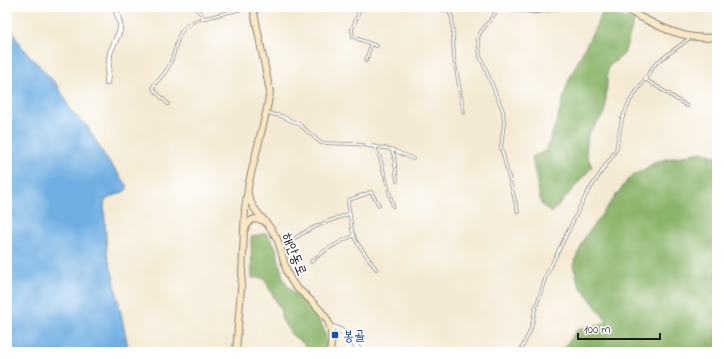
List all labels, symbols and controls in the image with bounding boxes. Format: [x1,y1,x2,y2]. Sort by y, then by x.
street label: 해안동로 [275,230,312,279]
scale bar [578,315,660,341]
text: 100 m [584,321,611,339]
place label: 봉골 [343,326,366,347]
marker: 봉골 [330,330,340,340]

